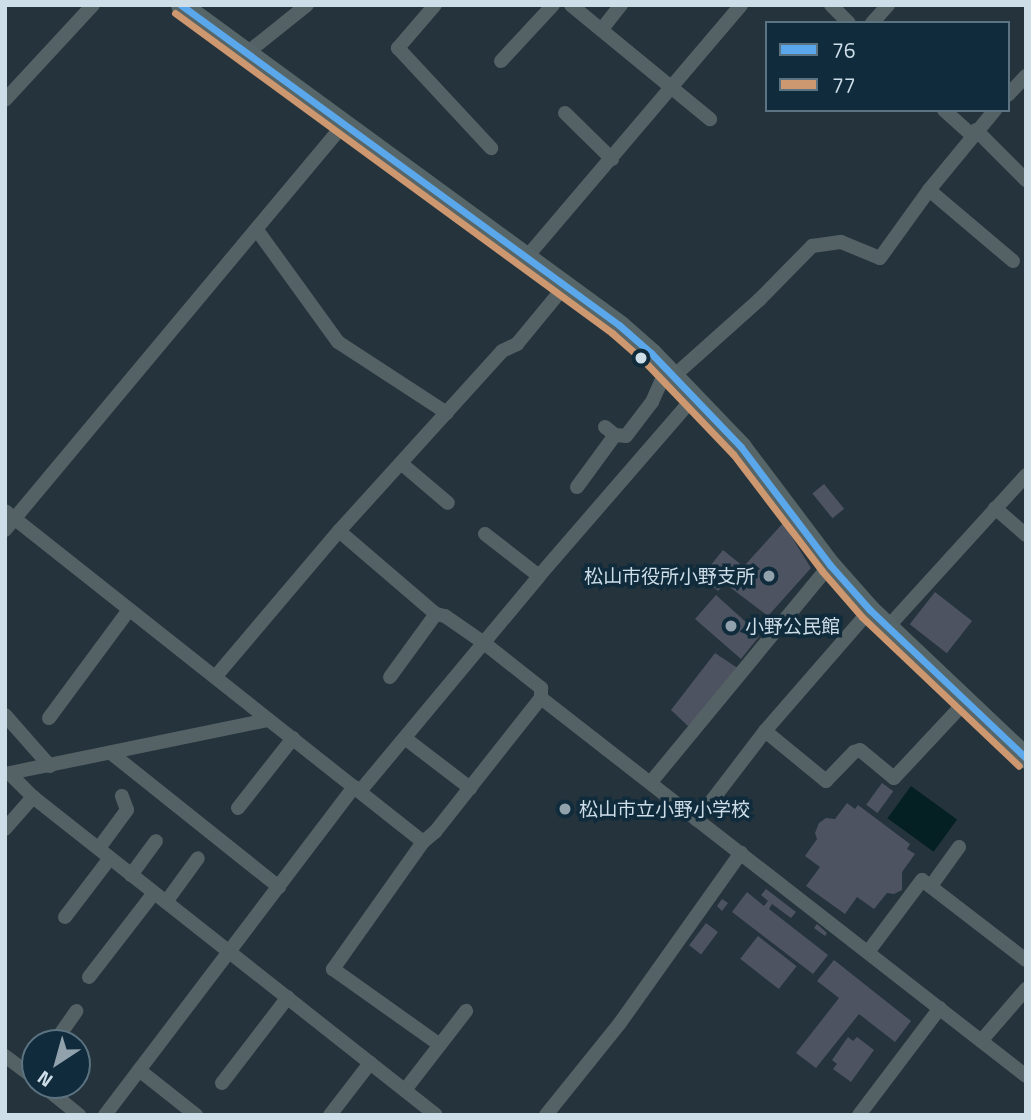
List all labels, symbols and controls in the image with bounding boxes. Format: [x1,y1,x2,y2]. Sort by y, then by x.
legend [765,21,1010,112]
text: 76 [832,34,856,66]
text: 77 [832,69,856,101]
unlabelled marker [634,351,648,365]
place label: 松山市役所小野支所 [584,565,755,587]
marker: 松山市役所小野支所 [761,568,777,584]
place label: 小野公民館 [745,615,840,637]
marker: 小野公民館 [723,618,739,634]
place label: 松山市立小野小学校 [579,798,750,820]
marker: 松山市立小野小学校 [557,801,573,817]
north arrow [21,1029,91,1099]
text: N [31,1064,58,1095]

